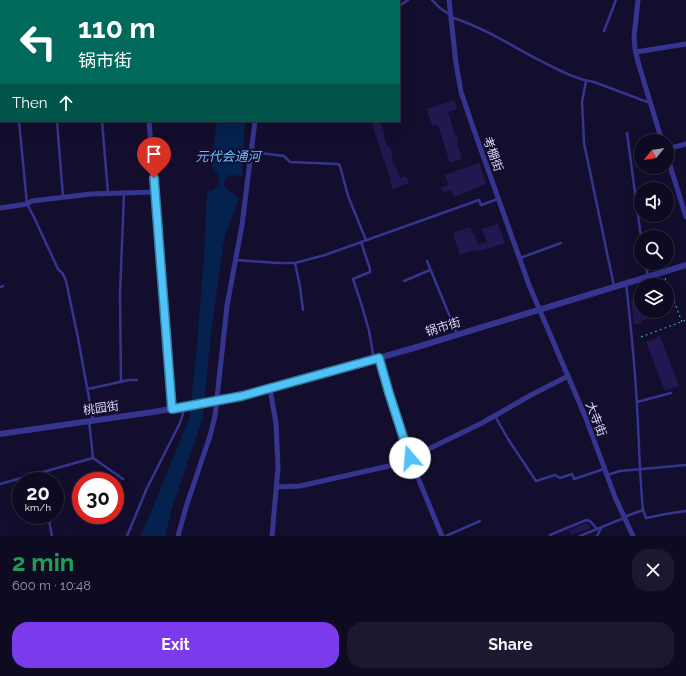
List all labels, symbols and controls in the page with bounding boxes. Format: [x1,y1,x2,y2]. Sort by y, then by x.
text: 110 m [78,12,156,45]
icon: left [12,16,64,68]
text: 锅市街 [78,50,132,71]
icon: ahead [55,92,77,114]
text: Then [12,94,47,112]
north arrow [634,134,674,174]
map controls [634,134,674,318]
street label: 考棚街 [480,135,506,173]
pin [137,137,171,178]
icon: arrive [143,143,165,165]
water label: 元代会通河 [195,149,263,164]
button: sound [634,182,674,222]
button: search [634,230,674,270]
button: layers [634,278,674,318]
street label: 锅市街 [424,315,462,339]
street label: 桃园街 [82,399,120,417]
street label: 大寺街 [583,400,609,438]
position arrow [389,437,431,479]
speed limit sign: 30 [72,472,124,524]
text: 20 [26,481,50,505]
text: km/h [25,502,51,513]
text: 2 min [12,548,74,577]
button: close [632,549,674,591]
text: 600 m · 10:48 [12,578,91,593]
button: Exit [12,622,339,668]
button: Share [347,622,674,668]

